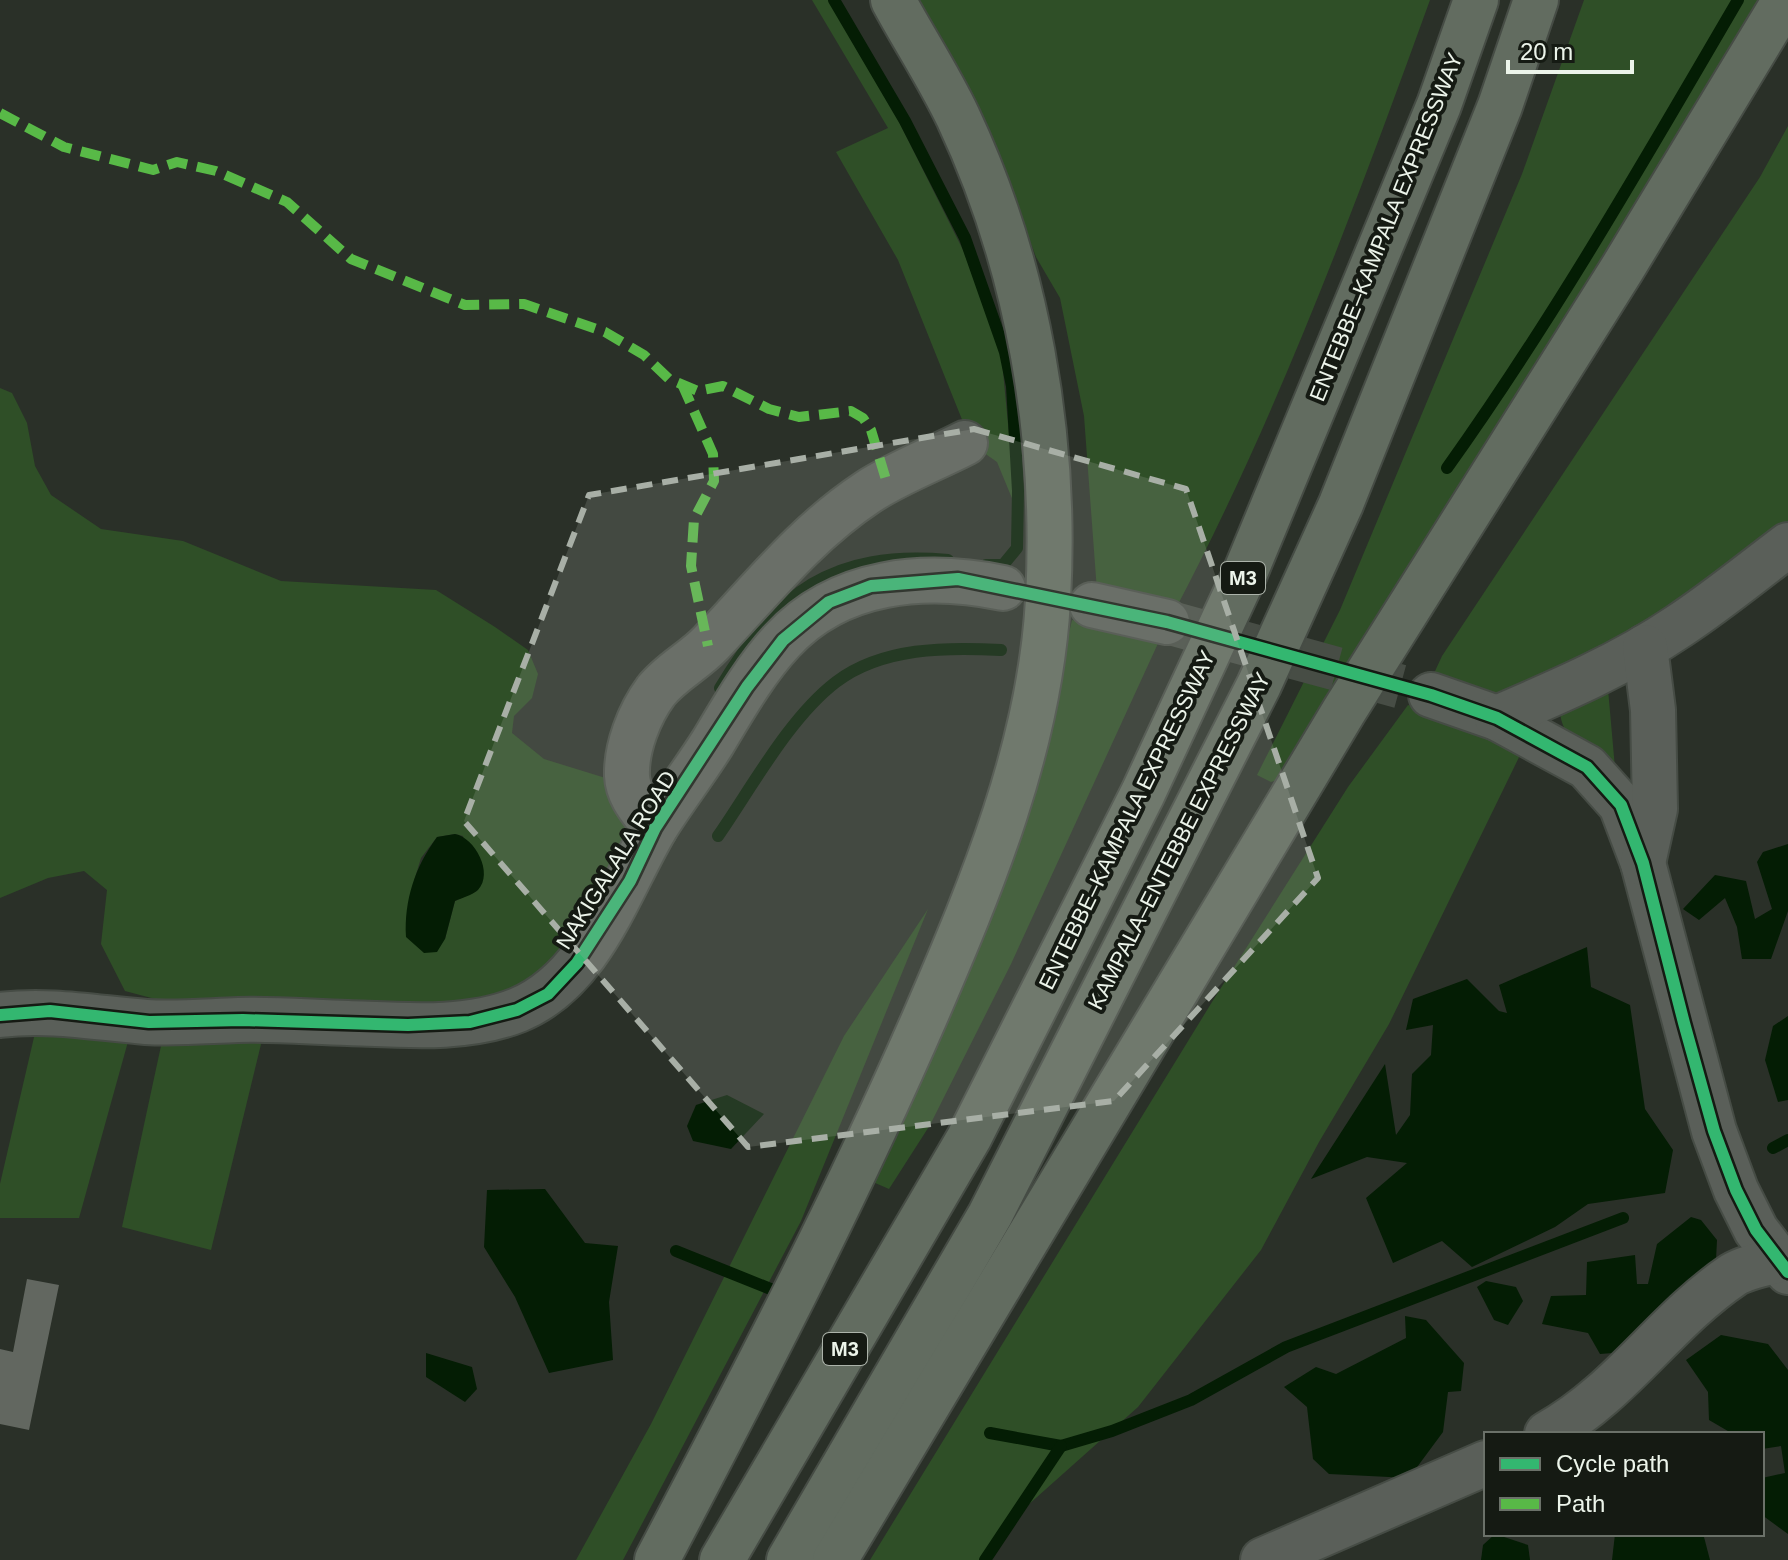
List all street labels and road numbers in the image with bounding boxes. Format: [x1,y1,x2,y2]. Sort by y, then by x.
street label: ENTEBBE–KAMPALA EXPRESSWAY [1304,49,1468,405]
road number: M3 [1221,562,1265,594]
street label: ENTEBBE–KAMPALA EXPRESSWAY [1034,646,1220,993]
street label: KAMPALA–ENTEBBE EXPRESSWAY [1083,668,1275,1014]
street label: NAKIGALALA ROAD [551,766,681,954]
road number: M3 [823,1333,867,1365]

